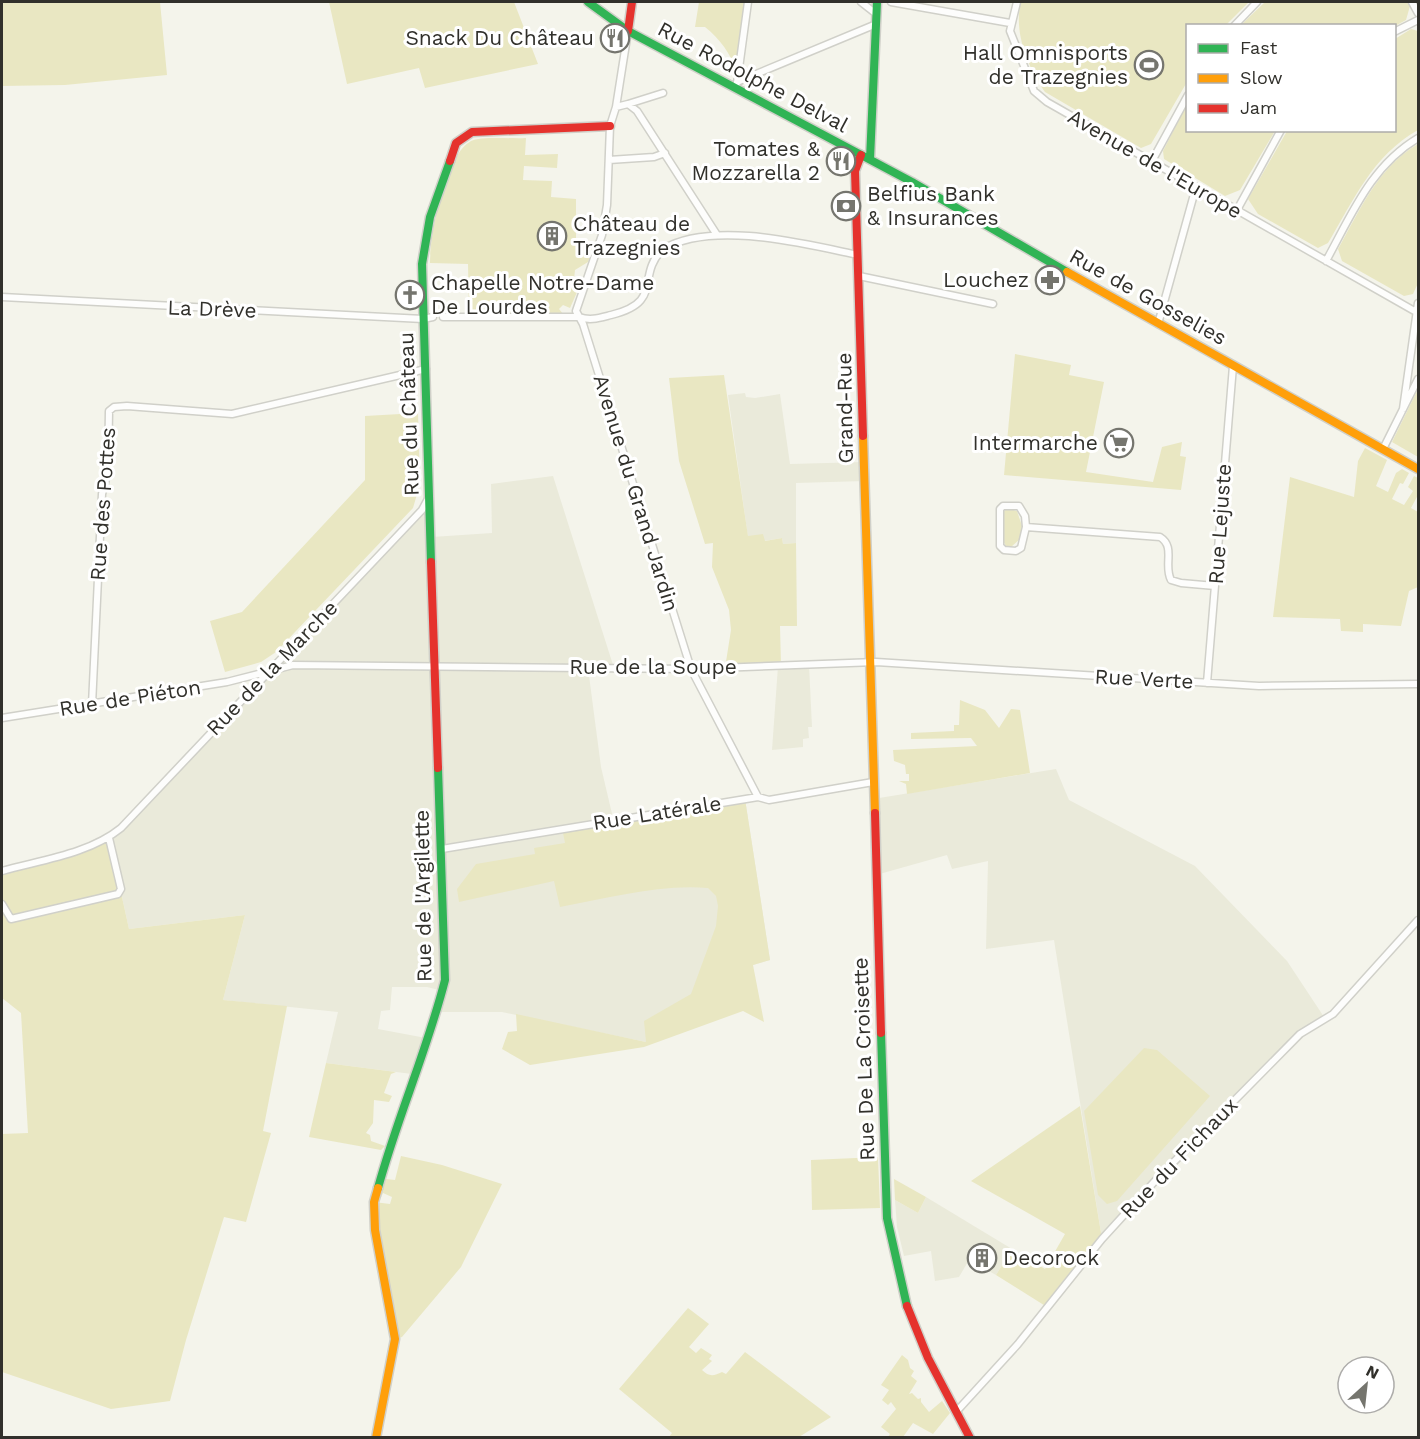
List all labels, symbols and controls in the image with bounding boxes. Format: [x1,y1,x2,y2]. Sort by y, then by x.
street label: Rue Rodolphe Delval [654,16,853,138]
restaurant icon: Snack Du Château [599,22,631,54]
legend [1186,24,1396,132]
place label: Snack Du Château [406,25,594,50]
text: Fast [1240,37,1278,58]
place label: Hall Omnisports de Trazegnies [963,40,1128,89]
sports icon: Hall Omnisports de Trazegnies [1133,49,1165,81]
text: Slow [1240,67,1283,88]
text: Jam [1240,97,1277,118]
street label: Avenue de l'Europe [1064,104,1247,224]
place label: Tomates & Mozzarella 2 [691,136,821,185]
restaurant icon: Tomates & Mozzarella 2 [825,145,857,177]
place label: Belfius Bank & Insurances [867,181,998,230]
bank icon: Belfius Bank & Insurances [830,190,862,222]
place label: Château de Trazegnies [573,211,690,260]
building icon: Château de Trazegnies [536,220,568,252]
street label: Rue de Gosselies [1065,243,1231,350]
pharmacy icon: Louchez [1034,264,1066,296]
place label: Louchez [943,267,1029,292]
place label: Chapelle Notre-Dame De Lourdes [431,270,654,319]
church icon: Chapelle Notre-Dame De Lourdes [394,279,426,311]
street label: La Drève [167,294,257,323]
street label: Rue du Château [393,332,424,496]
street label: Grand-Rue [831,352,858,464]
street label: Avenue du Grand Jardin [589,371,684,614]
street label: Rue des Pottes [85,426,120,582]
supermarket icon: Intermarche [1103,427,1135,459]
place label: Intermarche [973,430,1098,455]
street label: Rue Lejuste [1203,463,1236,585]
street label: Rue de la Marche [201,595,343,740]
street label: Rue de la Soupe [569,654,737,679]
street label: Rue Verte [1094,663,1194,694]
street label: Rue de Piéton [57,674,203,721]
street label: Rue Latérale [591,790,723,835]
street label: Rue de l'Argilette [408,810,437,982]
street label: Rue De La Croisette [847,957,880,1161]
street label: Rue du Fichaux [1115,1092,1243,1223]
building icon: Decorock [966,1242,998,1274]
place label: Decorock [1003,1245,1099,1270]
north arrow [1336,1355,1396,1415]
text: N [1363,1361,1382,1383]

